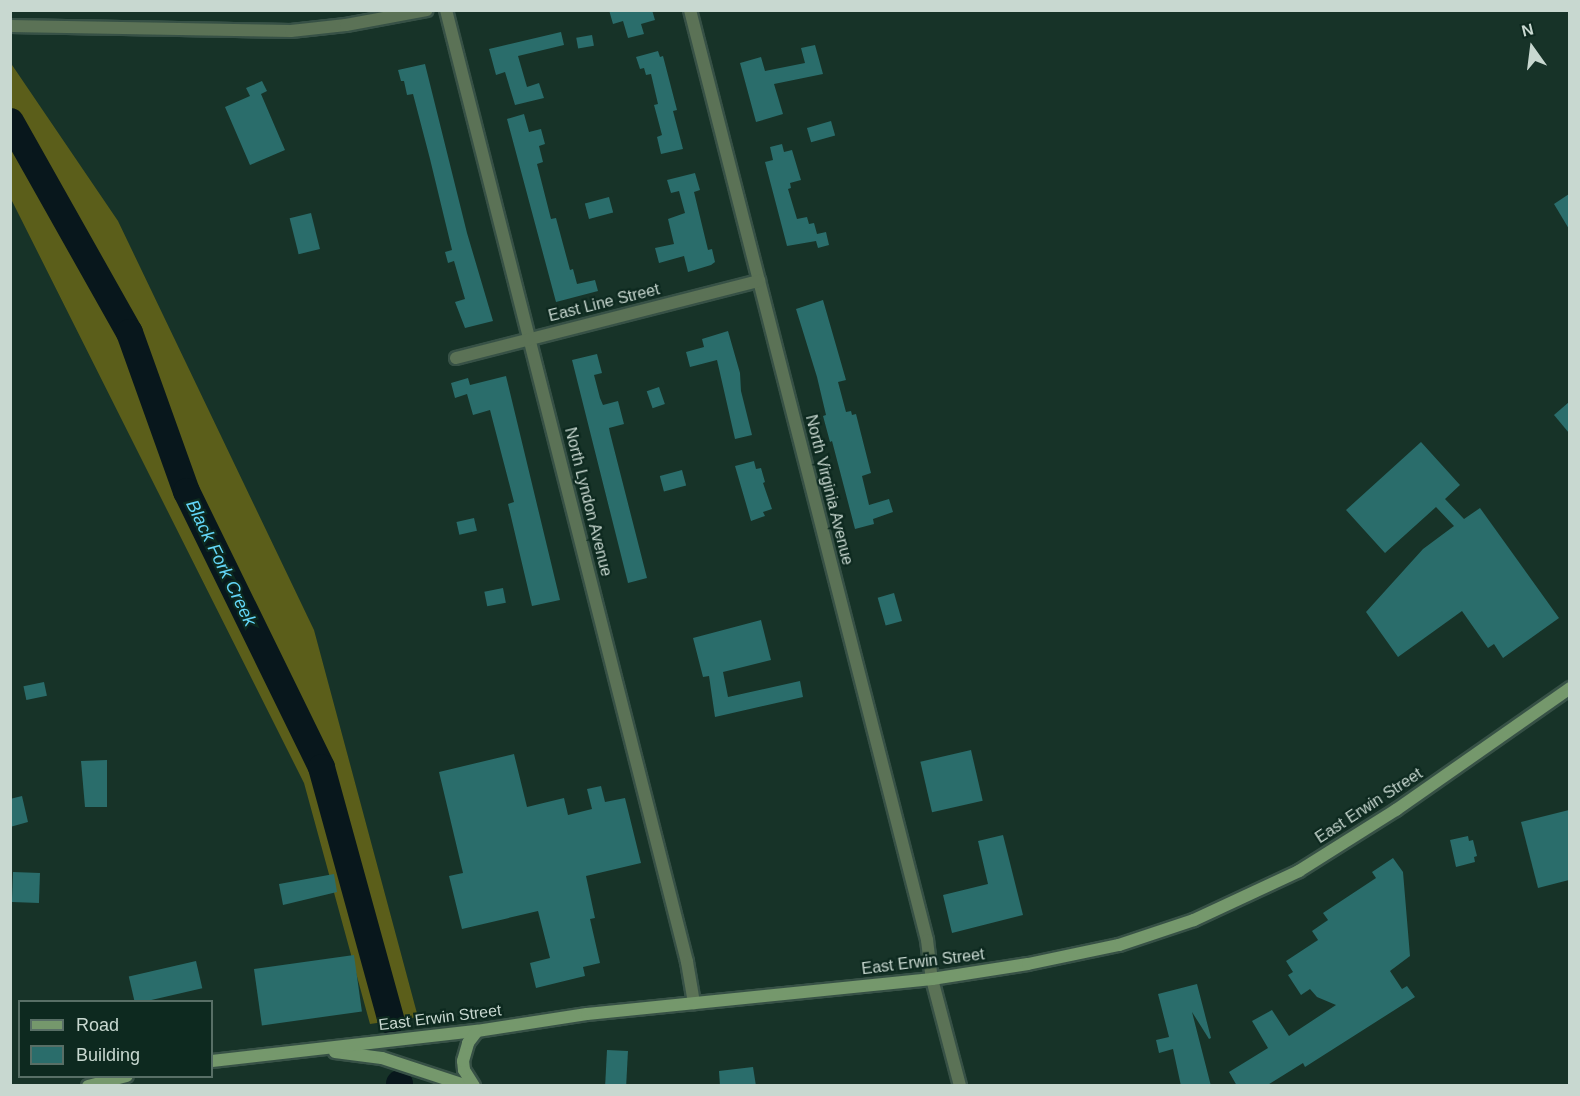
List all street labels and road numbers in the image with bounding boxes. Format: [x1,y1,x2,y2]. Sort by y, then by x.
street label: East Line Street [546,280,662,326]
street label: North Virginia Avenue [801,412,857,568]
street label: North Lyndon Avenue [560,425,616,579]
street label: East Erwin Street [1312,764,1426,848]
street label: East Erwin Street [860,945,986,979]
street label: East Erwin Street [377,1001,503,1035]

